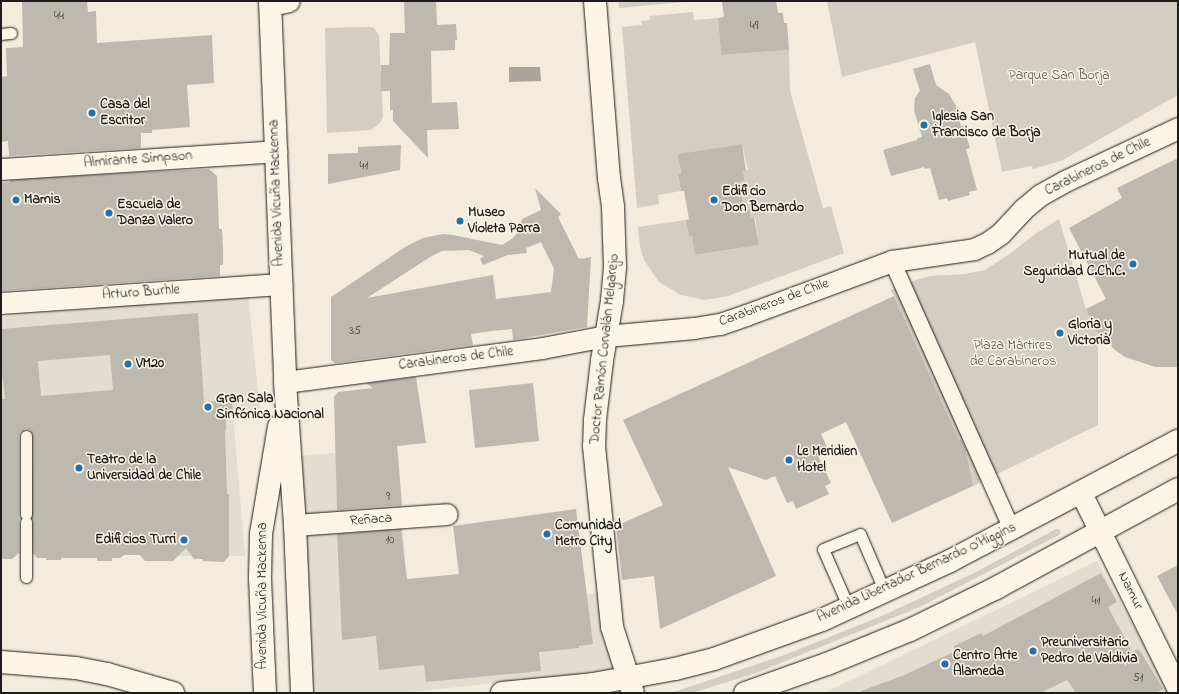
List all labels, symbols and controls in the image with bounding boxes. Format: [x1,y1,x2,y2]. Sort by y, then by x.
house number: 44 [54,10,64,24]
house number: 49 [750,20,758,34]
park label: Parque San Borja [1008,68,1110,84]
place label: Casa del Escritor [100,97,150,130]
marker: Casa del Escritor [87,108,97,118]
place label: Iglesia San Francisco de Borja [932,109,1041,142]
street label: Avenida Vicuña Mackenna [266,119,288,267]
marker: Iglesia San Francisco de Borja [919,120,929,130]
street label: Carabineros de Chile [1042,134,1154,200]
street label: Almirante Simpson [83,148,193,172]
house number: 41 [360,160,368,174]
place label: Edificio Don Bernardo [722,184,804,216]
place label: Mamis [24,192,61,208]
marker: Mamis [11,195,21,205]
marker: Edificio Don Bernardo [709,195,719,205]
place label: Escuela de Danza Valero [117,197,193,230]
place label: Museo Violeta Parra [468,205,540,238]
marker: Escuela de Danza Valero [104,208,114,218]
marker: Museo Violeta Parra [455,216,465,226]
place label: Mutual de Seguridad C.Ch.C. [1024,248,1125,280]
street label: Doctor Ramón Corvalán Melgarejo [587,253,623,445]
marker: Mutual de Seguridad C.Ch.C. [1128,259,1138,269]
street label: Carabineros de Chile [717,275,831,331]
street label: Arturo Burhle [102,282,180,304]
place label: Gloria y Victoria [1068,317,1112,350]
house number: 35 [349,325,361,339]
marker: Gloria y Victoria [1055,328,1065,338]
park label: Plaza Mártires de Carabineros [970,338,1056,370]
street label: Carabineros de Chile [398,344,514,374]
place label: VM20 [136,356,164,372]
marker: VM20 [123,359,133,369]
place label: Gran Sala Sinfónica Nacional [216,391,324,424]
marker: Gran Sala Sinfónica Nacional [203,402,213,412]
place label: Le Meridien Hotel [797,444,857,476]
place label: Teatro de la Universidad de Chile [87,452,201,484]
marker: Le Meridien Hotel [784,455,794,465]
marker: Teatro de la Universidad de Chile [74,463,84,473]
house number: 9 [386,491,390,505]
street label: Reñaca [349,510,393,530]
place label: Comunidad Metro City [555,518,622,550]
street label: Avenida Libertador Bernardo O'Higgins [815,519,1019,627]
street label: Avenida Vicuña Mackenna [255,522,271,670]
marker: Comunidad Metro City [542,529,552,539]
place label: Edificios Turri [95,532,176,548]
house number: 10 [386,534,394,548]
marker: Edificios Turri [179,535,189,545]
street label: Namur [1114,569,1146,613]
house number: 41 [1092,595,1100,609]
place label: Preuniversitario Pedro de Valdivia [1041,635,1138,668]
marker: Preuniversitario Pedro de Valdivia [1028,646,1038,656]
place label: Centro Arte Alameda [953,648,1018,680]
marker: Centro Arte Alameda [940,659,950,669]
house number: 51 [1133,672,1143,686]

